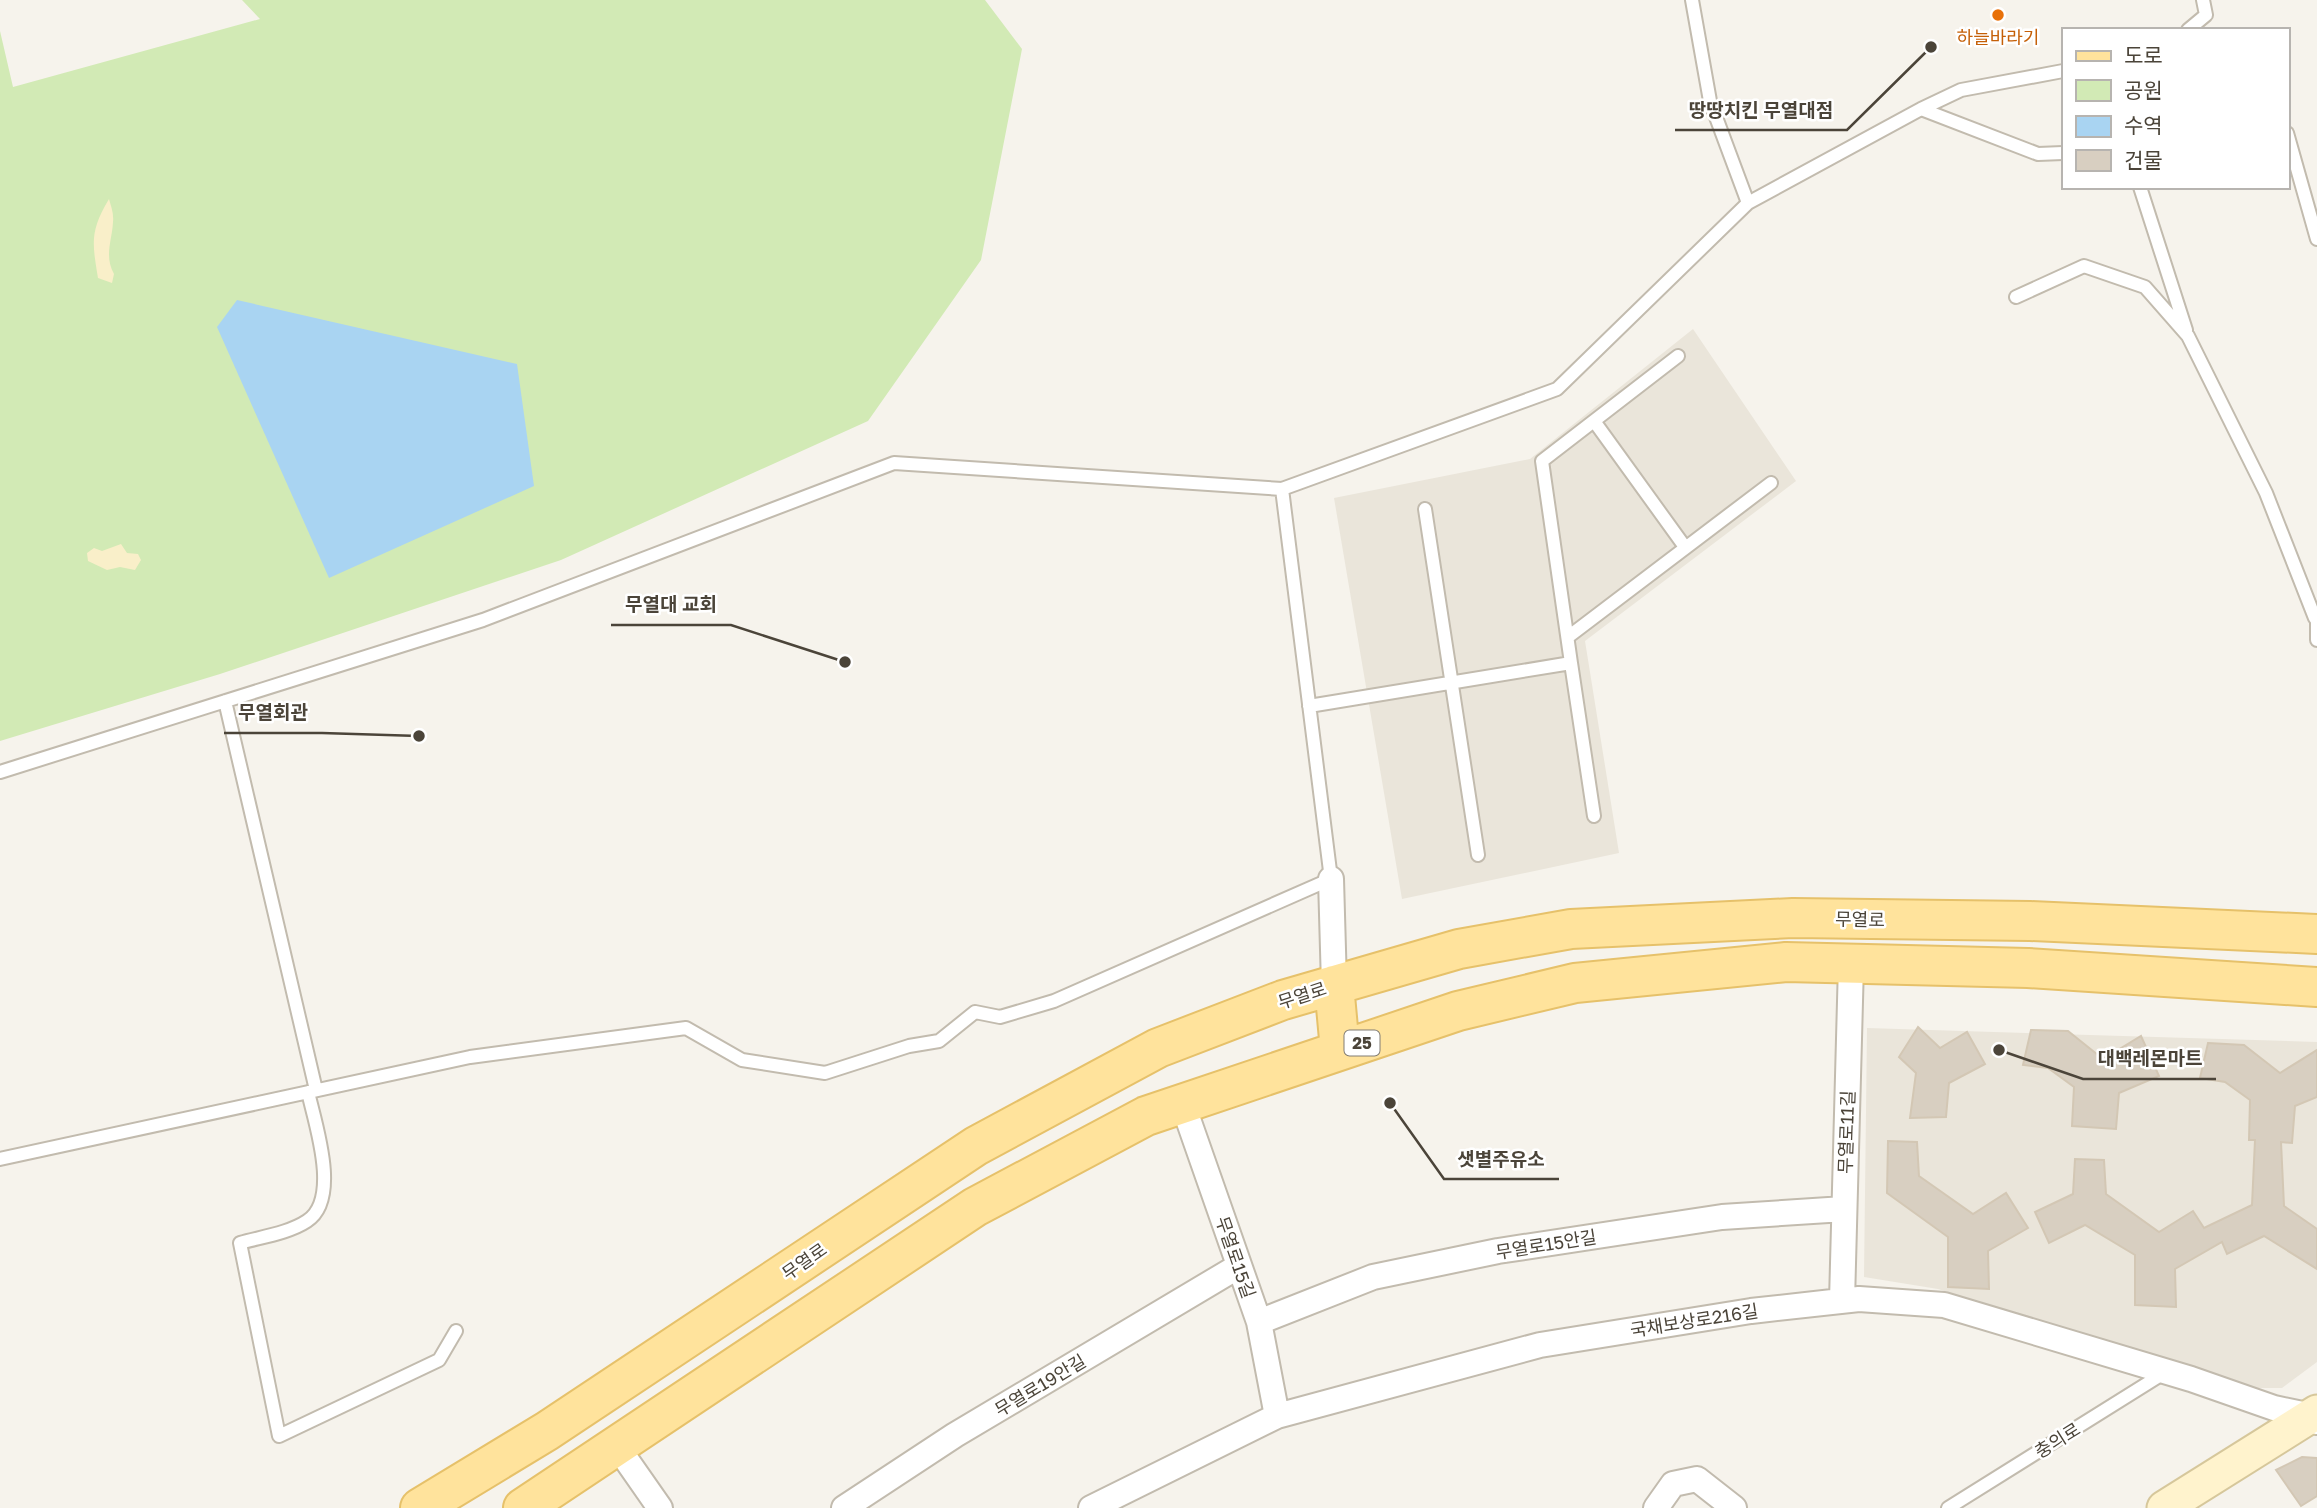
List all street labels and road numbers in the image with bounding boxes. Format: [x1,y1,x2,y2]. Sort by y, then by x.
street label: 무열로 [1835,908,1885,930]
street label: 무열로 [1275,977,1329,1013]
road number: 25 [1344,1030,1380,1056]
street label: 무열로11길 [1834,1090,1858,1174]
street label: 무열로15길 [1212,1213,1260,1301]
street label: 무열로15안길 [1494,1225,1598,1263]
street label: 무열로 [777,1238,831,1284]
street label: 국채보상로216길 [1628,1299,1760,1341]
street label: 무열로19안길 [990,1349,1090,1421]
street label: 충의로 [2030,1418,2084,1462]

